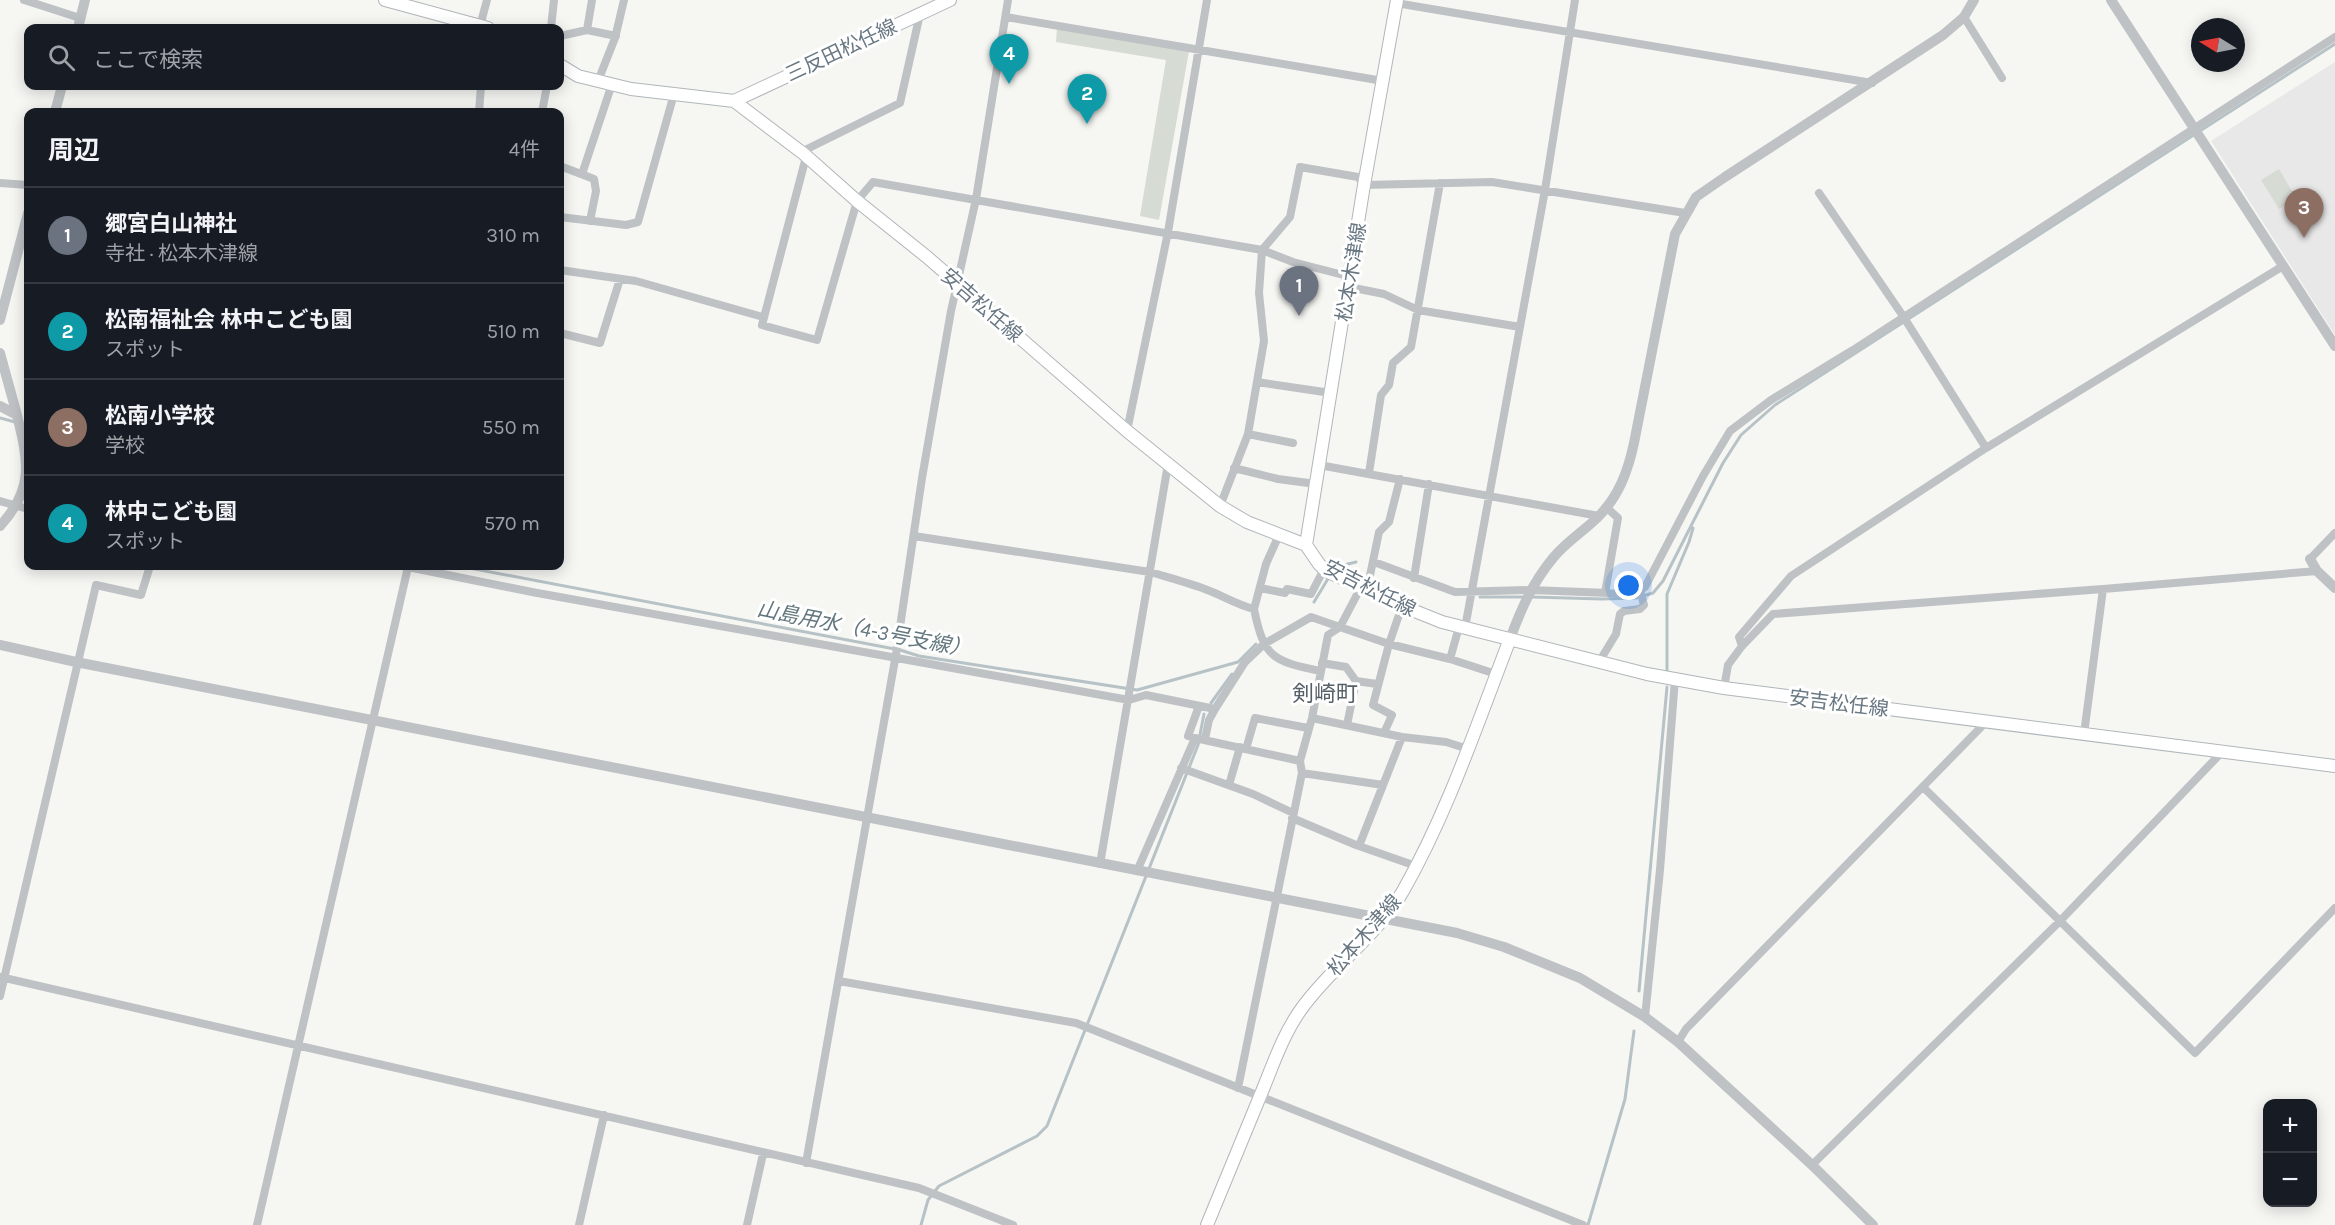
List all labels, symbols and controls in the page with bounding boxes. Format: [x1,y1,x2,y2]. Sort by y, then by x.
street label: 三反田松任線 [782,15,900,86]
north arrow [2191,18,2245,72]
search box [24,24,564,90]
pin: 4 [990,34,1028,84]
icon: search [45,41,78,74]
text: ここで検索 [93,47,203,73]
pin: 2 [1068,74,1106,124]
text: 周辺 [48,135,100,166]
text: 4件 [509,138,540,161]
pin: 3 [2284,188,2324,238]
text: 郷宮白山神社 [105,211,237,237]
street label: 松本木津線 [1332,221,1371,323]
text: 1 [64,224,71,247]
text: 310 m [486,224,540,247]
text: 寺社 · 松本木津線 [105,242,258,265]
street label: 安吉松任線 [936,264,1027,347]
pin: 1 [1280,266,1318,316]
text: 松南福祉会 林中こども園 [105,307,353,333]
text: 2 [61,320,74,343]
text: 510 m [487,320,540,343]
text: スポット [105,338,185,361]
text: 松南小学校 [105,403,215,429]
text: 3 [61,416,74,439]
text: 550 m [482,416,540,439]
text: 学校 [105,434,145,457]
text: 林中こども園 [105,499,237,525]
text: 4 [62,512,73,535]
text: 570 m [484,512,540,535]
text: スポット [105,530,185,553]
street label: 安吉松任線 [1320,555,1420,621]
your location [1614,571,1643,600]
water label: 山島用水（4-3号支線） [755,596,973,662]
district label: 剣崎町 [1292,681,1358,707]
street label: 安吉松任線 [1788,686,1890,721]
street label: 松本木津線 [1323,890,1406,981]
map controls [2263,1099,2317,1207]
button: + [2263,1099,2317,1153]
button: − [2263,1153,2317,1207]

